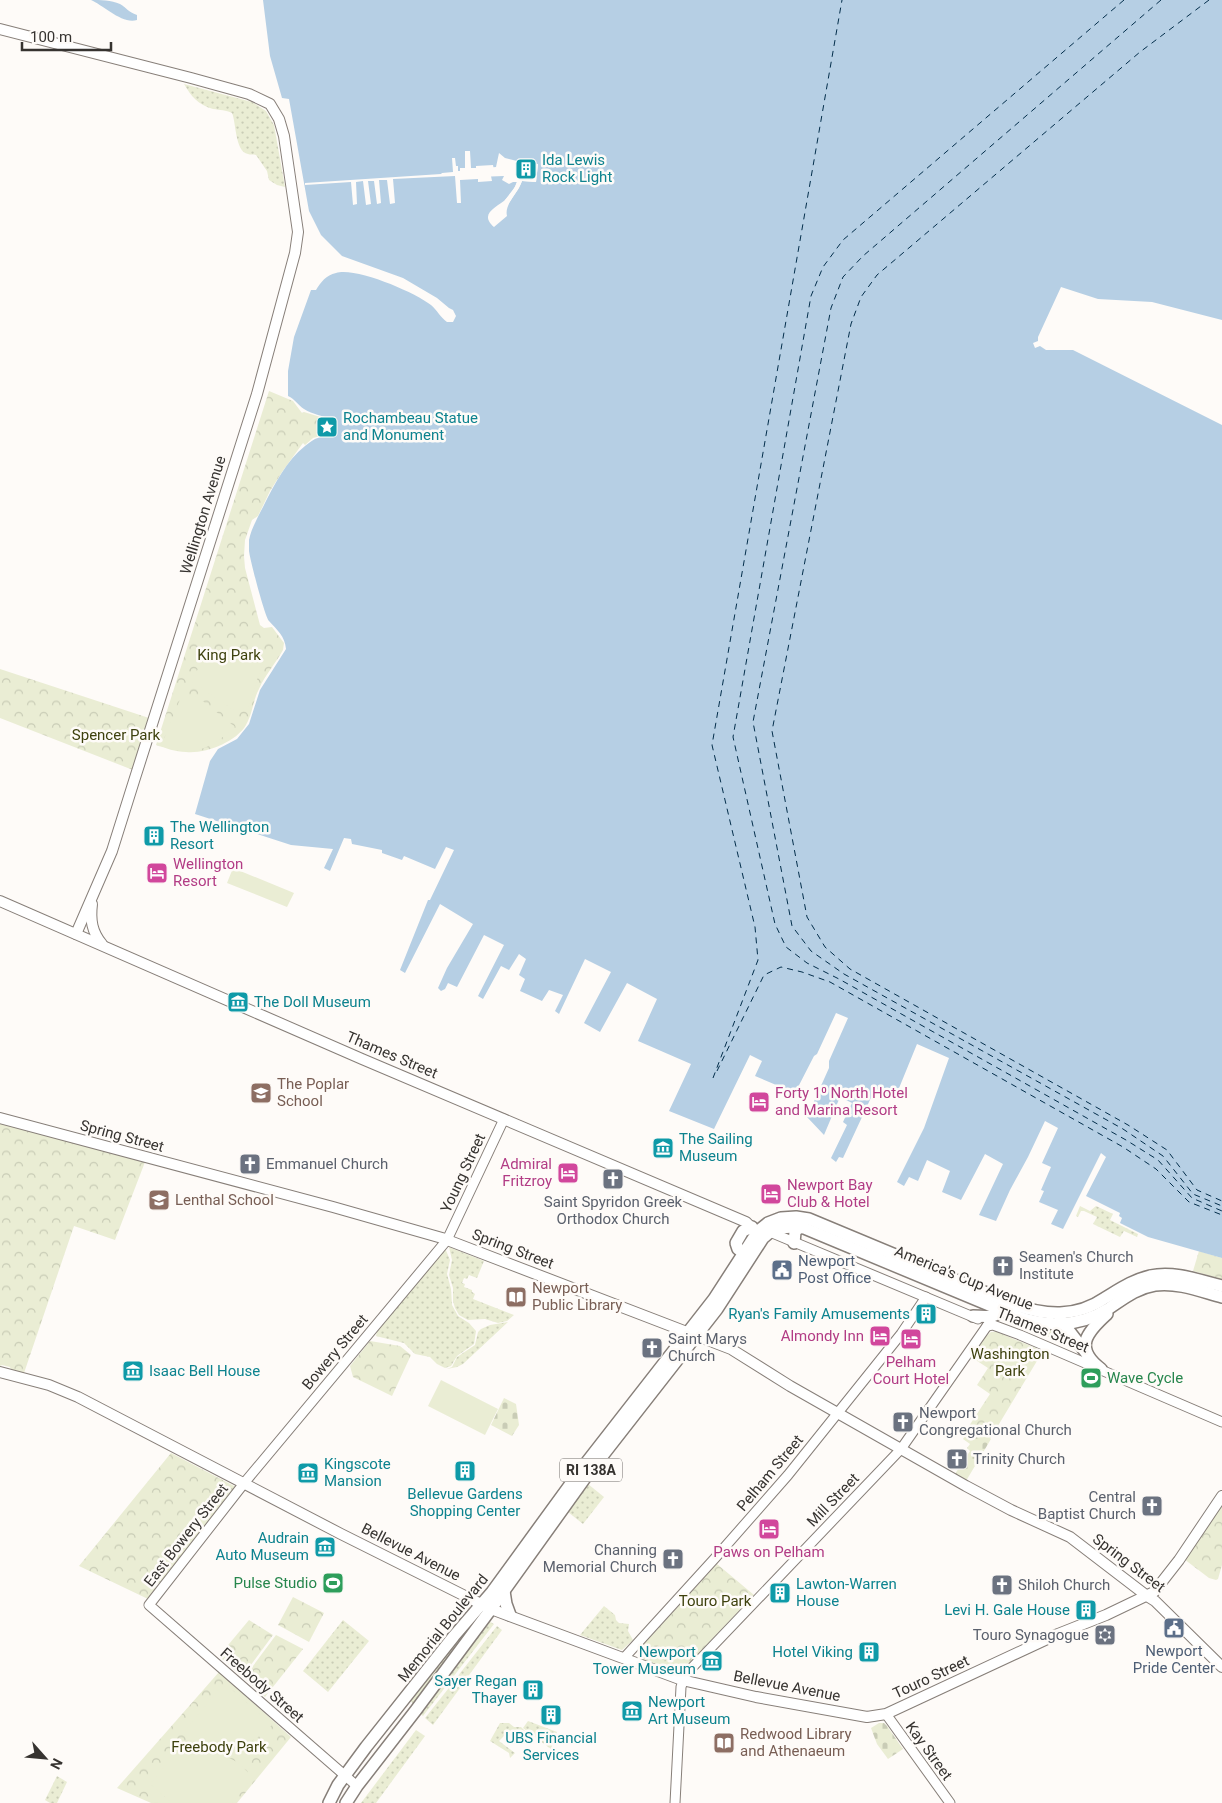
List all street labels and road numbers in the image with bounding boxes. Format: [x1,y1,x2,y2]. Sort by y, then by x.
street label: Wellington Avenue [176,453,230,576]
street label: Thames Street [344,1028,440,1082]
street label: Spring Street [78,1116,166,1156]
street label: Young Street [437,1130,489,1215]
street label: Spring Street [470,1225,556,1273]
street label: America's Cup Avenue [892,1242,1036,1314]
street label: Thames Street [994,1303,1092,1357]
street label: Bowery Street [298,1311,372,1393]
street label: Pelham Street [733,1431,807,1515]
road number: RI 138A [560,1458,622,1482]
street label: Mill Street [803,1469,863,1530]
street label: East Bowery Street [140,1480,232,1590]
street label: Bellevue Avenue [358,1519,464,1585]
street label: Spring Street [1089,1530,1169,1596]
street label: Memorial Boulevard [394,1570,492,1686]
street label: Freebody Street [217,1644,308,1726]
street label: Touro Street [890,1652,972,1702]
street label: Bellevue Avenue [732,1667,842,1705]
street label: Kay Street [902,1718,956,1784]

